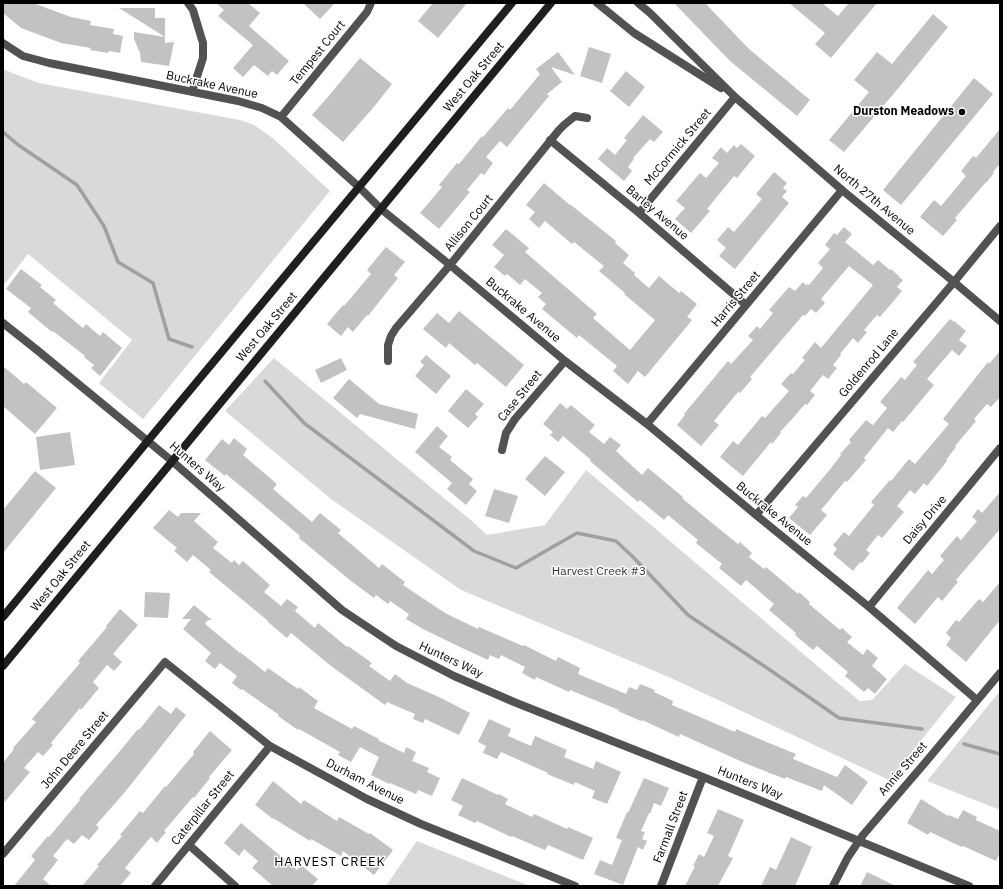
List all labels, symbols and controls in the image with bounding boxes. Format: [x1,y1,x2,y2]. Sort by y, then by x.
street label: Tempest Court [287,18,349,88]
street label: West Oak Street [441,39,507,115]
street label: Buckrake Avenue [165,68,259,102]
place label: Durston Meadows [853,105,954,119]
street label: McCormick Street [642,106,714,188]
marker: Durston Meadows [957,107,967,117]
street label: North 27th Avenue [830,162,918,238]
street label: Barley Avenue [623,183,691,243]
street label: Allison Court [442,192,496,254]
street label: Harris Street [709,268,763,330]
street label: Buckrake Avenue [483,274,563,346]
street label: West Oak Street [234,289,300,365]
street label: Goldenrod Lane [836,326,902,400]
street label: Case Street [495,367,545,425]
street label: Hunters Way [166,439,228,495]
street label: Buckrake Avenue [733,479,815,549]
street label: Daisy Drive [900,492,950,548]
street label: West Oak Street [28,538,94,614]
park label: Harvest Creek #3 [552,565,646,579]
street label: Hunters Way [417,639,485,681]
street label: John Deere Street [38,708,112,792]
street label: Annie Street [876,739,930,799]
street label: Durham Avenue [323,756,407,808]
street label: Hunters Way [715,763,785,803]
street label: Caterpillar Street [168,768,238,848]
street label: Farmall Street [651,789,691,865]
district label: HARVEST CREEK [274,854,386,870]

